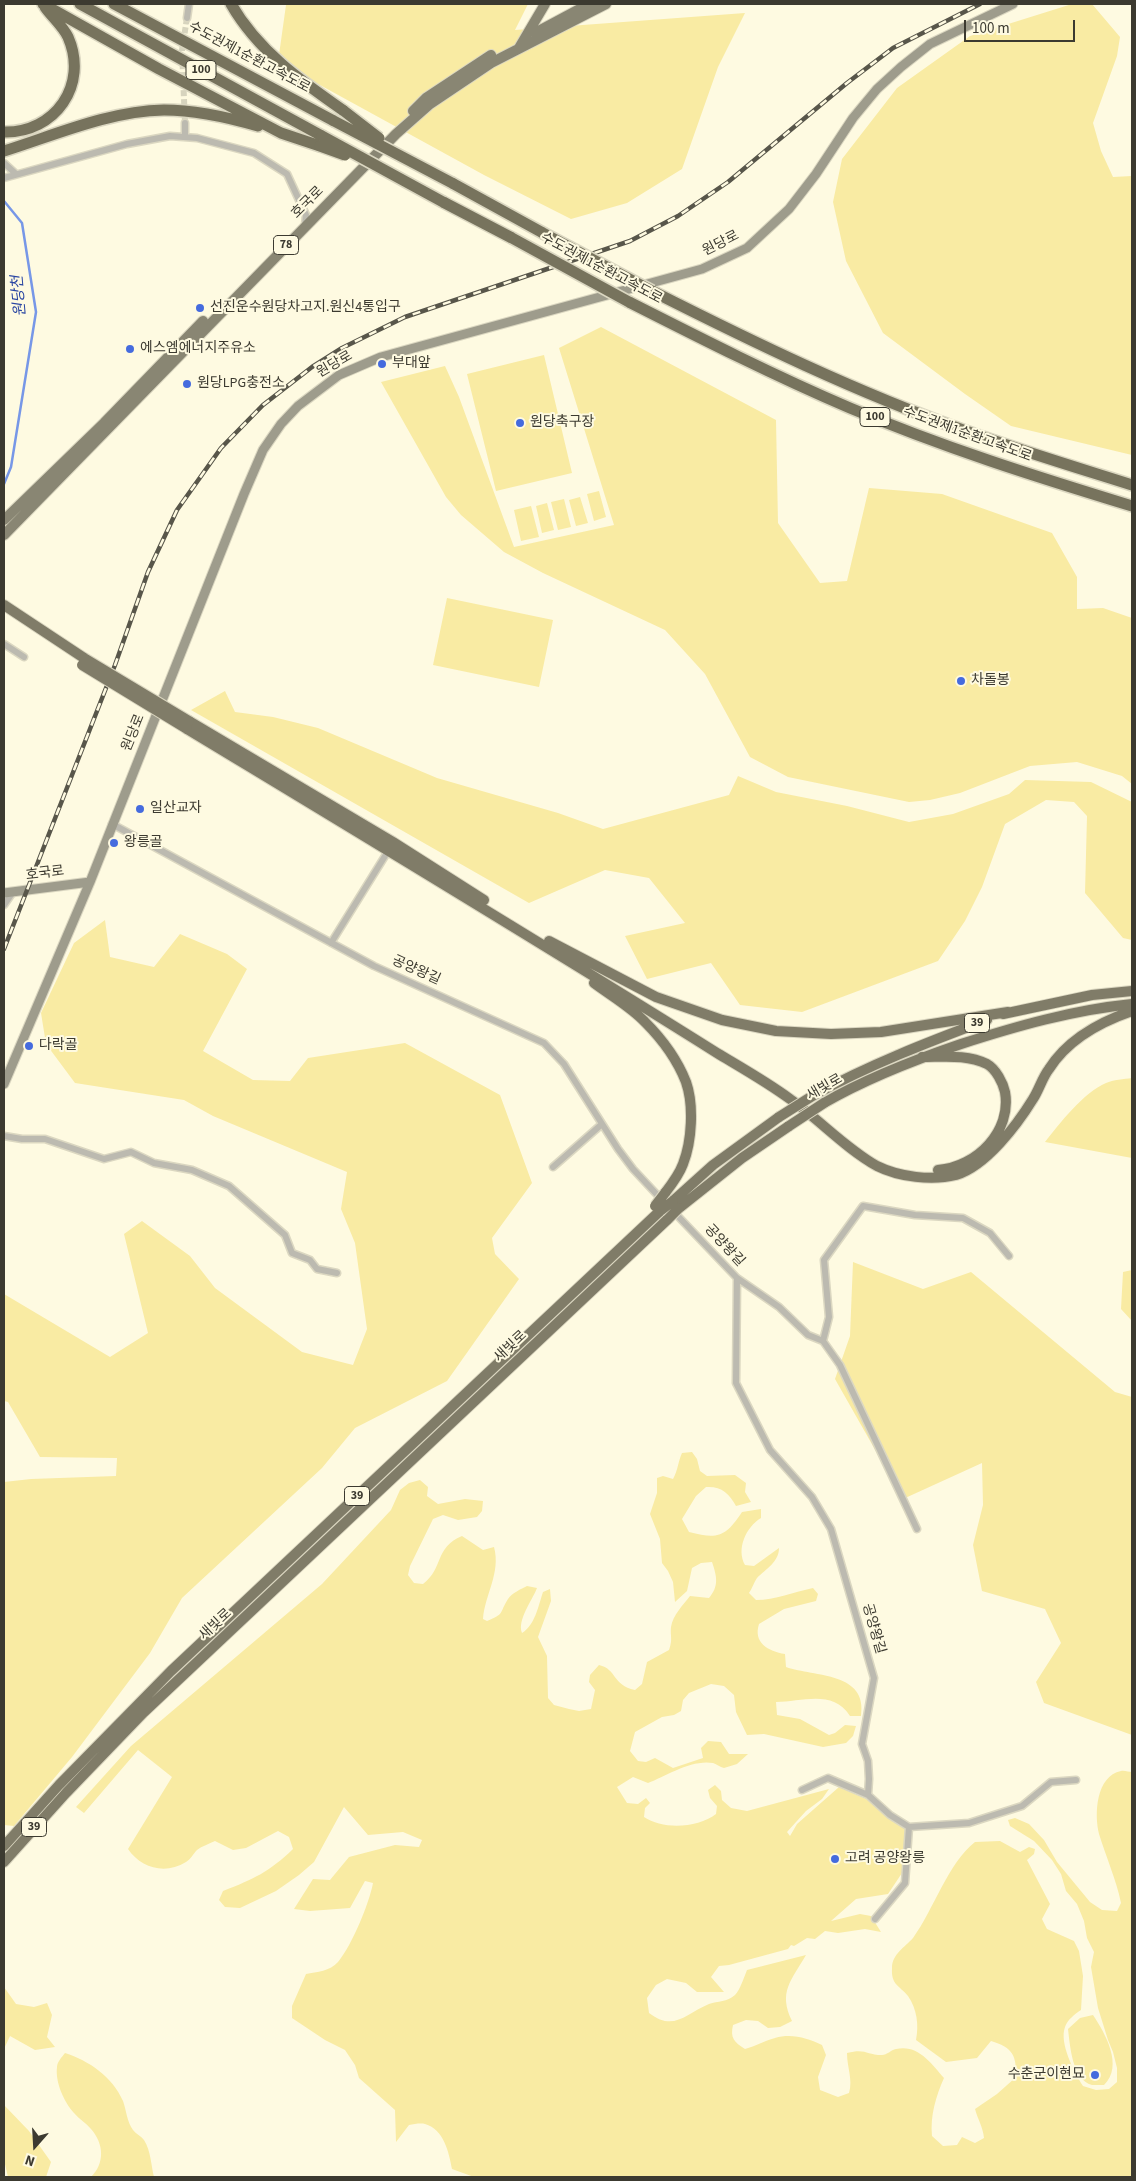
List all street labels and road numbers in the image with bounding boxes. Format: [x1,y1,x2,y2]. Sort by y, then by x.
street label: 수도권제1순환고속도로 [185,19,313,97]
road number: 100 [186,60,216,80]
street label: 호국로 [288,183,328,223]
street label: 원당로 [700,228,742,260]
street label: 수도권제1순환고속도로 [537,230,665,308]
road number: 78 [274,236,298,254]
street label: 원당로 [314,348,356,382]
street label: 수도권제1순환고속도로 [900,404,1034,466]
road number: 100 [860,408,890,427]
street label: 원당로 [119,712,149,754]
street label: 호국로 [25,863,65,885]
street label: 공양왕길 [389,953,443,989]
road number: 39 [964,1014,990,1032]
street label: 새빛로 [804,1071,846,1105]
street label: 공양왕길 [700,1221,748,1271]
street label: 새빛로 [491,1328,531,1366]
road number: 39 [344,1486,370,1505]
street label: 공양왕길 [858,1602,888,1656]
street label: 새빛로 [196,1606,236,1644]
road number: 39 [22,1818,46,1836]

